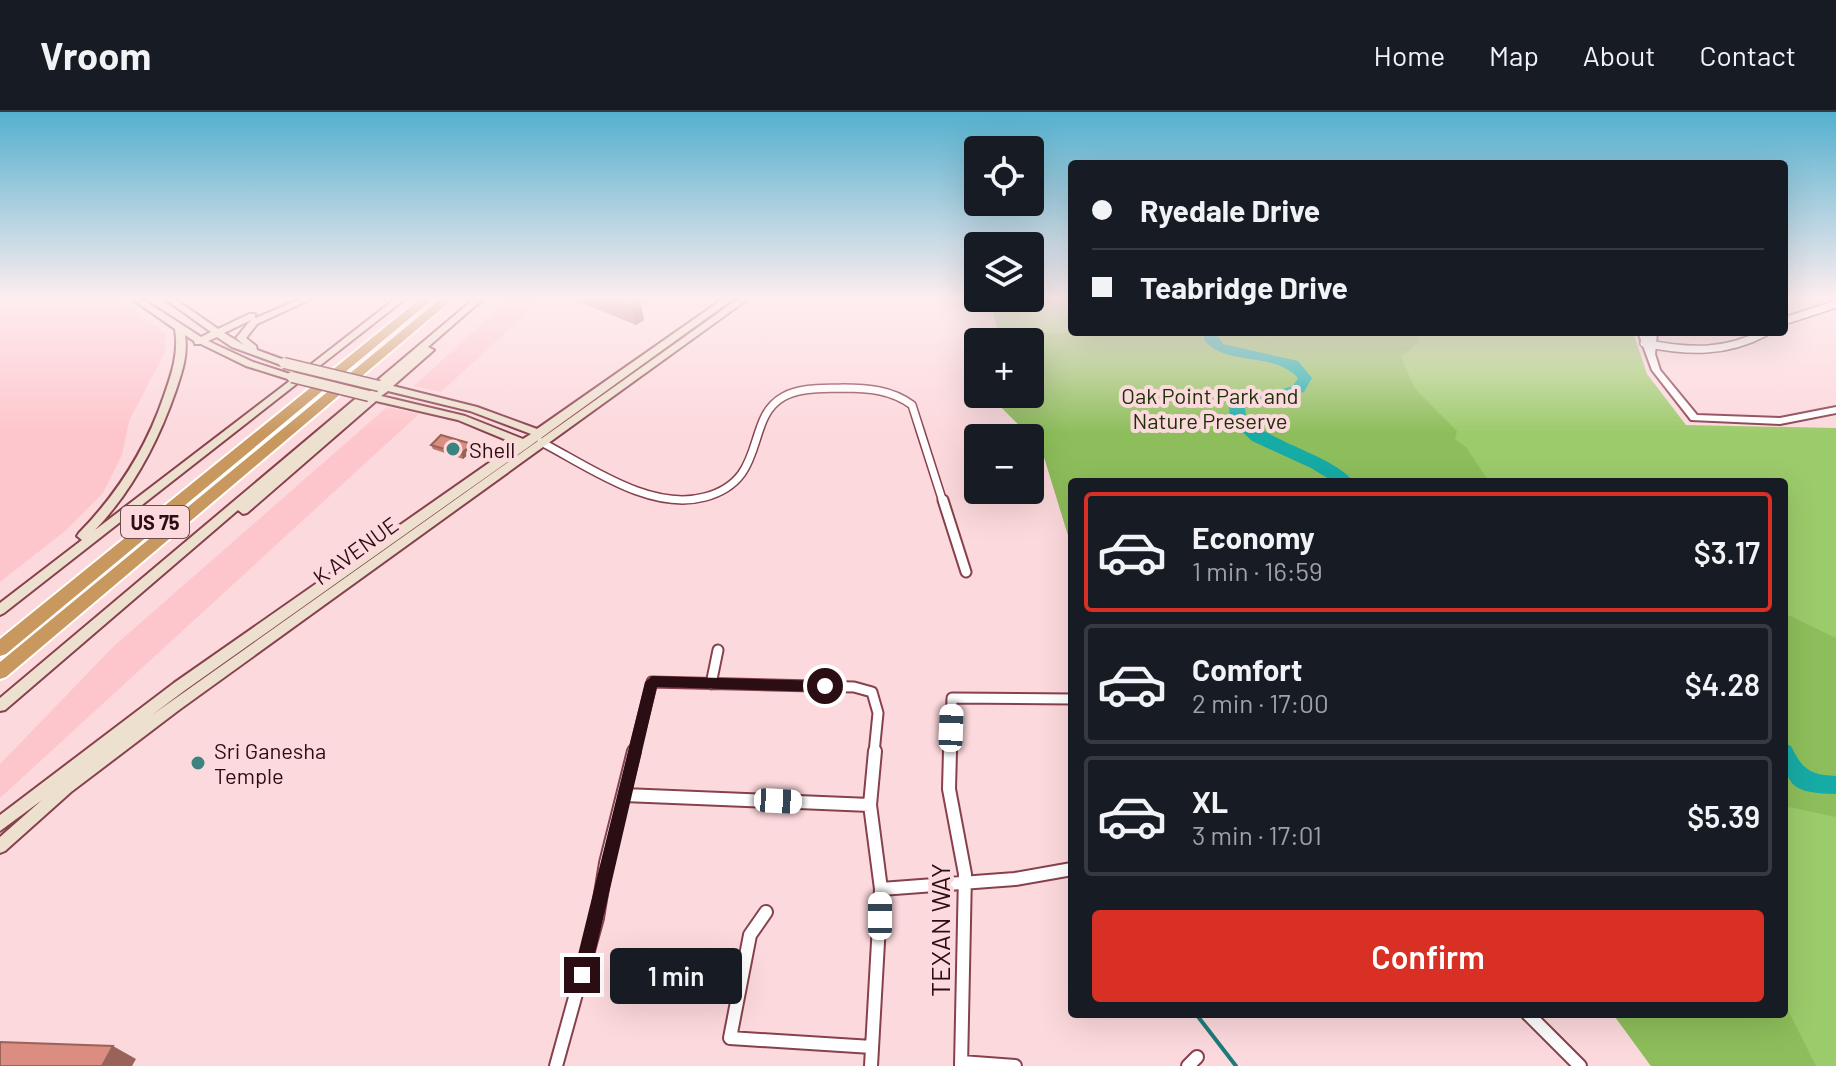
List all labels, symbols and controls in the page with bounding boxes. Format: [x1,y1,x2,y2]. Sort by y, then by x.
text: Vroom [40,32,151,78]
text: Home [1374,38,1445,72]
text: Map [1489,38,1539,72]
text: About [1583,38,1655,72]
text: Contact [1699,38,1796,72]
map controls [964,136,1044,504]
button: locate [964,136,1044,216]
text: Ryedale Drive [1140,192,1320,228]
button: layers [964,232,1044,312]
text: Teabridge Drive [1140,269,1348,305]
button: + [964,328,1044,408]
park label: Oak Point Park and Nature Preserve [1121,382,1299,433]
button: − [964,424,1044,504]
place label: Shell [469,436,515,462]
marker: Shell [444,440,462,458]
road number: US 75 [121,506,189,538]
street label: K AVENUE [307,511,403,589]
icon: car [1096,516,1168,588]
text: Economy [1192,519,1315,555]
text: $3.17 [1694,534,1760,570]
text: 1 min · 16:59 [1192,555,1323,586]
icon: car [1096,648,1168,720]
text: Comfort [1192,651,1302,687]
text: $4.28 [1685,666,1760,702]
route start [807,668,843,704]
text: 2 min · 17:00 [1192,687,1329,718]
car [938,704,964,752]
place label: Sri Ganesha Temple [214,737,326,788]
marker: Sri Ganesha Temple [189,754,207,772]
icon: car [1096,780,1168,852]
text: XL [1192,783,1228,819]
car [753,788,803,814]
text: $5.39 [1687,798,1760,834]
text: 3 min · 17:01 [1192,819,1322,850]
street label: TEXAN WAY [924,863,955,997]
car [868,892,892,940]
button: Confirm [1092,910,1764,1002]
callout: 1 min [610,947,742,1003]
route end [564,957,600,993]
text: 1 min [648,960,704,991]

